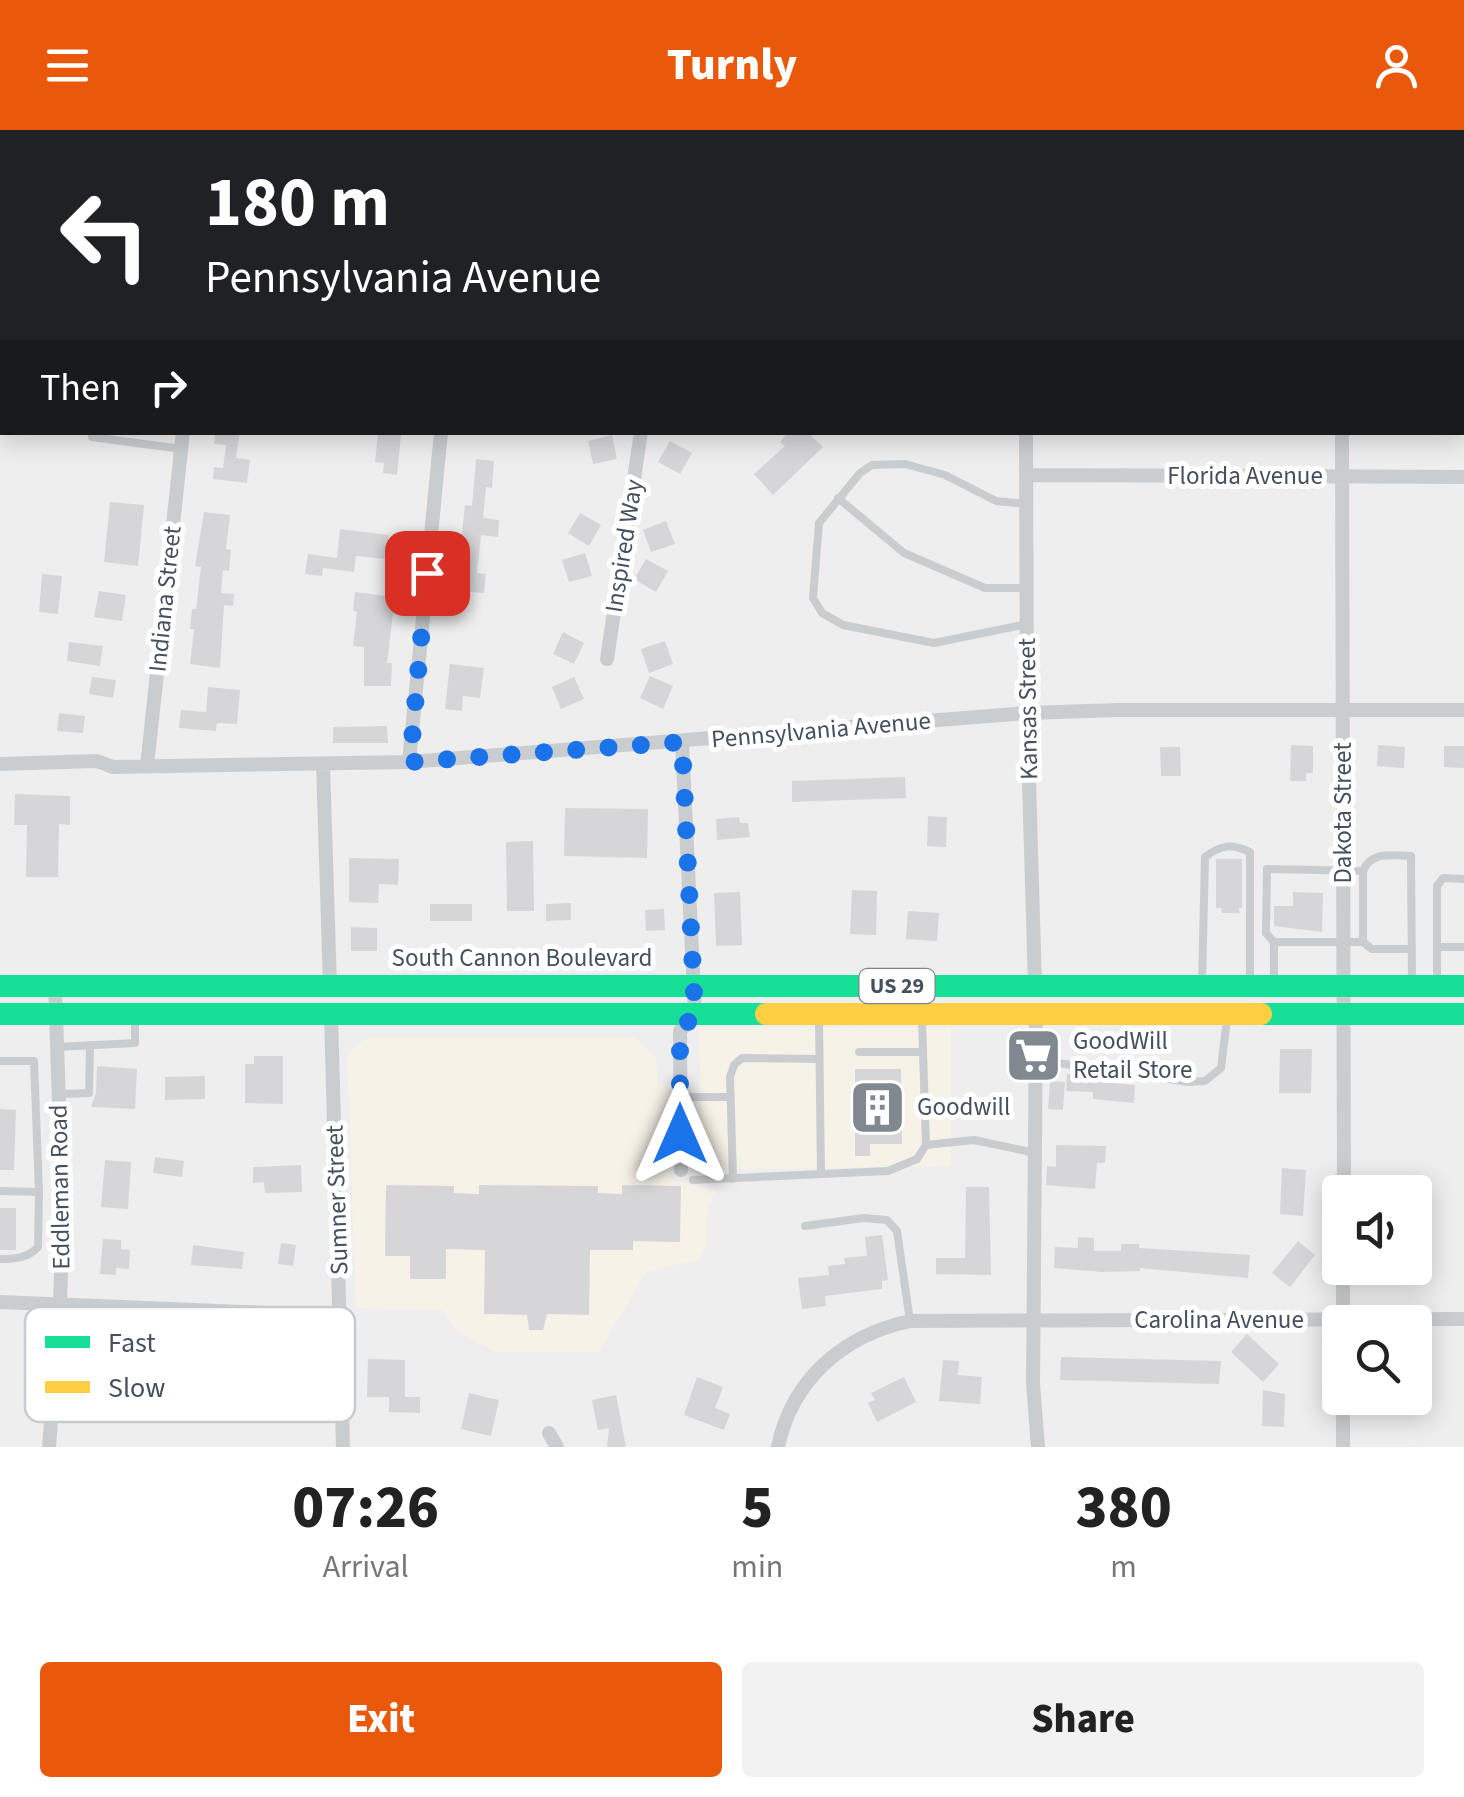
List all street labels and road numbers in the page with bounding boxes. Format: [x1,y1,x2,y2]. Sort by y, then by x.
street label: Florida Avenue [1167,458,1323,494]
street label: Inspired Way [596,477,652,615]
street label: Indiana Street [139,524,191,674]
street label: Kansas Street [1009,637,1047,780]
street label: Pennsylvania Avenue [710,702,932,758]
street label: Dakota Street [1325,742,1361,884]
street label: South Cannon Boulevard [392,940,652,976]
road number: US 29 [860,969,934,1003]
street label: Eddleman Road [41,1104,79,1270]
street label: Sumner Street [316,1124,358,1276]
street label: Carolina Avenue [1134,1302,1304,1338]

